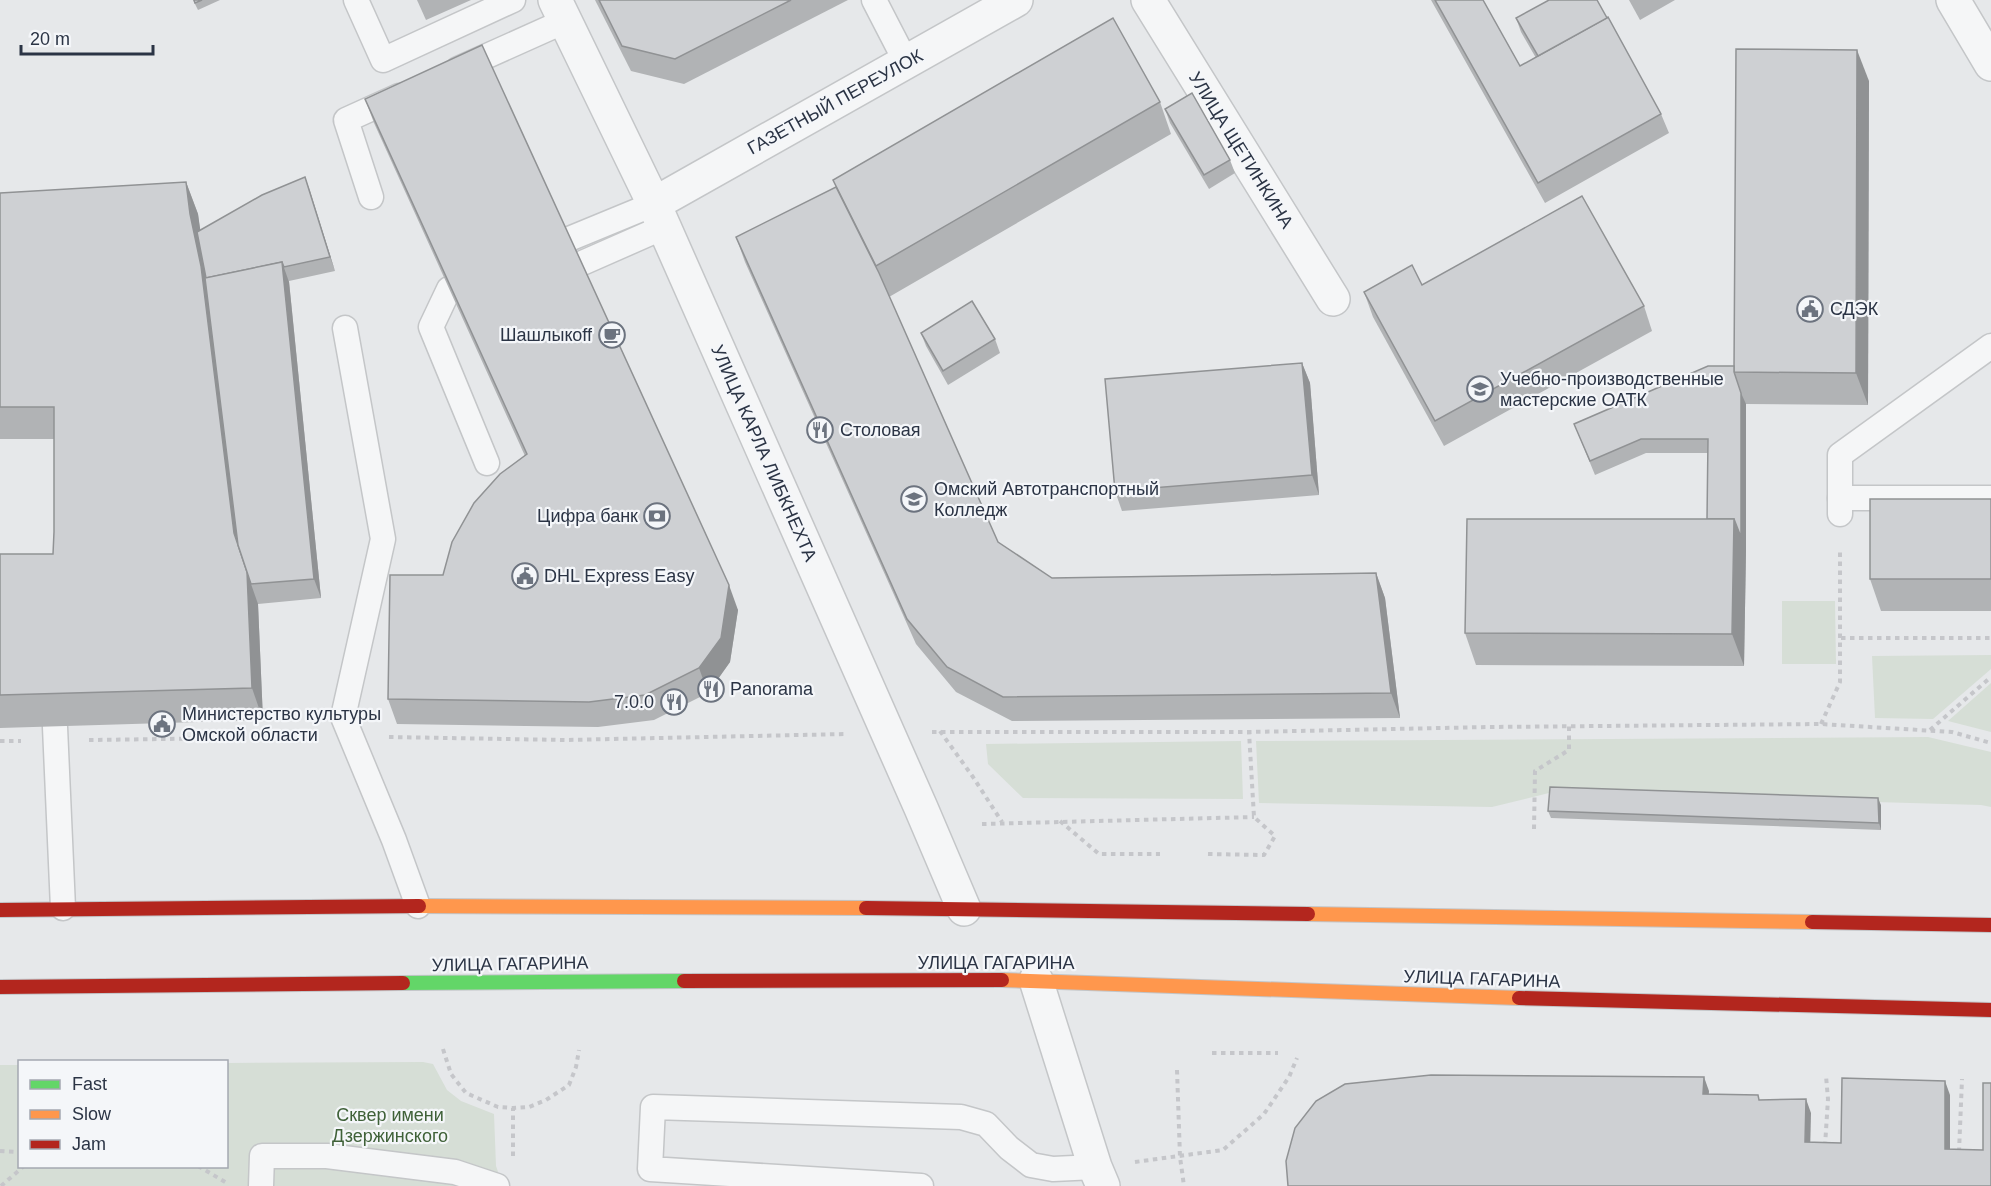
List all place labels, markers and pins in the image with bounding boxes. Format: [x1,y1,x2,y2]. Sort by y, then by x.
public building icon: СДЭК [1795,294,1825,324]
place label: СДЭК [1830,299,1879,319]
cafe icon: Шашлыкoff [597,320,627,350]
place label: Шашлыкoff [500,325,593,345]
place label: Учебно-производственные мастерские ОАТК [1500,369,1724,410]
school or university icon: Учебно-производственные мастерские ОАТК [1465,374,1495,404]
restaurant icon: Столовая [805,415,835,445]
place label: Столовая [840,420,921,440]
place label: Омский Автотранспортный Колледж [934,479,1159,520]
school or university icon: Омский Автотранспортный Колледж [899,484,929,514]
bank icon: Цифра банк [642,501,672,531]
place label: Цифра банк [537,506,638,526]
public building icon: DHL Express Easy [510,561,540,591]
place label: DHL Express Easy [544,566,694,586]
restaurant icon: Panorama [696,674,726,704]
place label: Panorama [730,679,814,699]
restaurant icon: 7.0.0 [659,687,689,717]
place label: 7.0.0 [614,692,654,712]
place label: Министерство культуры Омской области [182,704,381,745]
public building icon: Министерство культуры Омской области [147,709,177,739]

